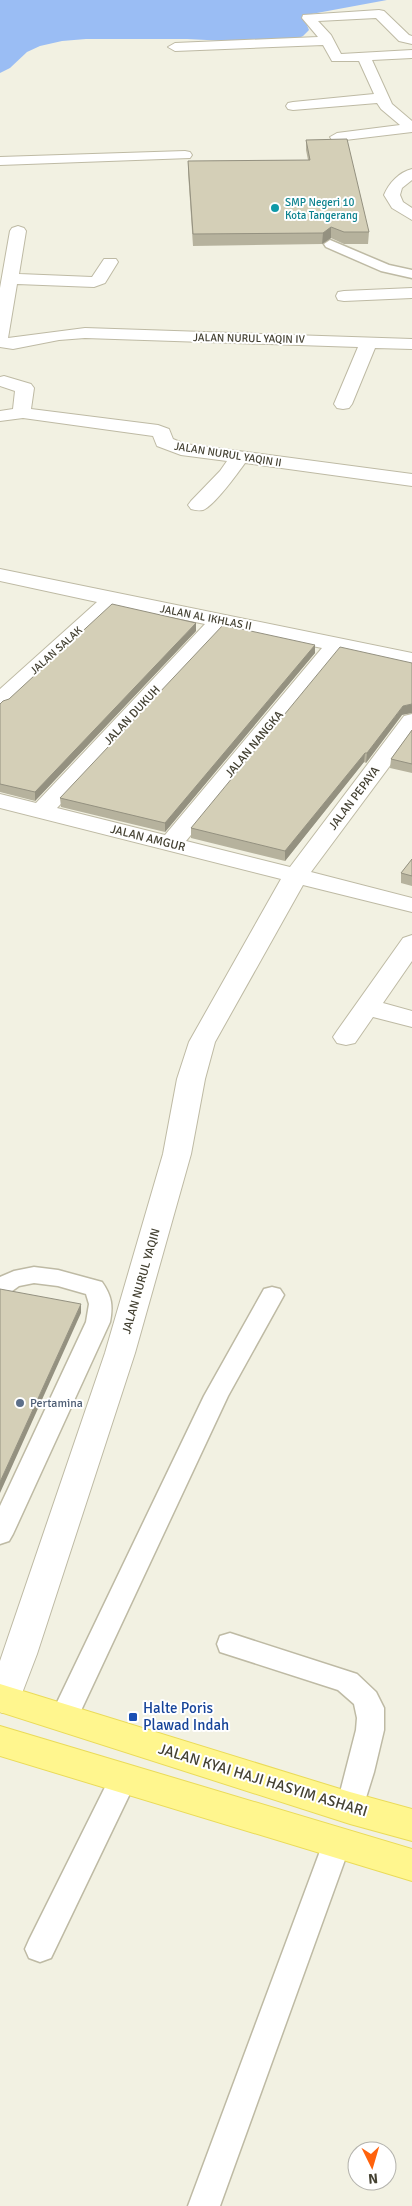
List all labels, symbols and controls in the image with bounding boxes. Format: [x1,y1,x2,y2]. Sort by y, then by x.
place label: SMP Negeri 10 Kota Tangerang [285,196,358,222]
marker: SMP Negeri 10 Kota Tangerang [269,202,281,214]
street label: JALAN NURUL YAQIN IV [193,331,306,346]
street label: JALAN NURUL YAQIN II [173,440,283,469]
street label: JALAN AL IKHLAS II [159,602,253,633]
street label: JALAN SALAK [28,623,85,677]
street label: JALAN DUKUH [101,683,164,748]
street label: JALAN NANGKA [222,707,287,781]
street label: JALAN PEPAYA [326,763,384,833]
street label: JALAN AMGUR [109,822,187,855]
street label: JALAN NURUL YAQIN [119,1227,164,1336]
place label: Pertamina [30,1396,83,1411]
marker: Pertamina [14,1397,26,1409]
place label: Halte Poris Plawad Indah [143,1699,229,1734]
marker: Halte Poris Plawad Indah [127,1711,139,1723]
street label: JALAN KYAI HAJI HASYIM ASHARI [156,1740,370,1820]
north arrow [347,2141,397,2191]
text: N [367,2170,379,2187]

